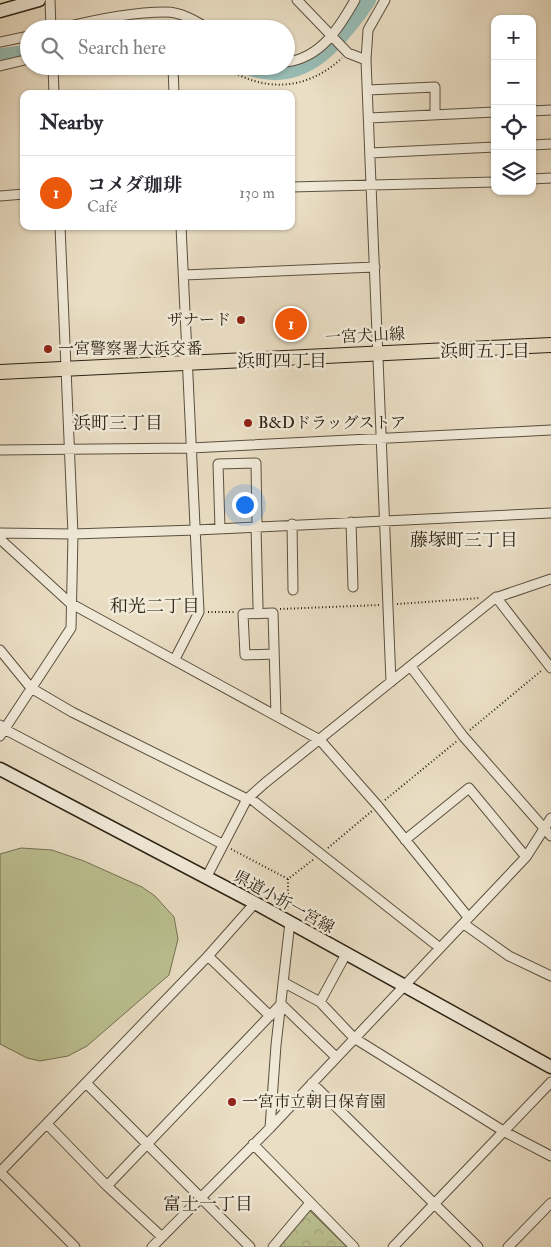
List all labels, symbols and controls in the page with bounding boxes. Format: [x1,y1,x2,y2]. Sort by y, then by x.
map controls [491,15,536,195]
button: + [491,15,536,60]
search box [20,20,295,75]
icon: search [38,34,66,62]
text: Search here [78,36,166,60]
button: − [491,60,536,105]
button: locate [491,105,536,150]
text: Nearby [40,109,103,136]
button: layers [491,150,536,195]
text: コメダ珈琲 [87,173,182,197]
text: 1 [53,183,59,203]
text: 130 m [239,183,275,203]
text: Café [87,197,117,217]
pin: 1 [275,305,307,343]
place label: ザナード [167,310,231,330]
marker: ザナード [235,314,247,326]
street label: 一宮犬山線 [325,324,405,348]
place label: 一宮警察署大浜交番 [58,339,202,359]
district label: 浜町五丁目 [440,340,530,363]
marker: 一宮警察署大浜交番 [42,343,54,355]
district label: 浜町四丁目 [237,350,327,373]
district label: 浜町三丁目 [73,412,163,435]
place label: B&Dドラッグストア [258,413,406,433]
marker: B&Dドラッグストア [242,417,254,429]
your location [232,492,258,518]
district label: 藤塚町三丁目 [410,529,518,552]
district label: 和光二丁目 [110,595,200,618]
street label: 県道小折一宮線 [230,866,338,938]
place label: 一宮市立朝日保育園 [242,1092,386,1112]
marker: 一宮市立朝日保育園 [226,1096,238,1108]
district label: 富士一丁目 [163,1193,253,1216]

